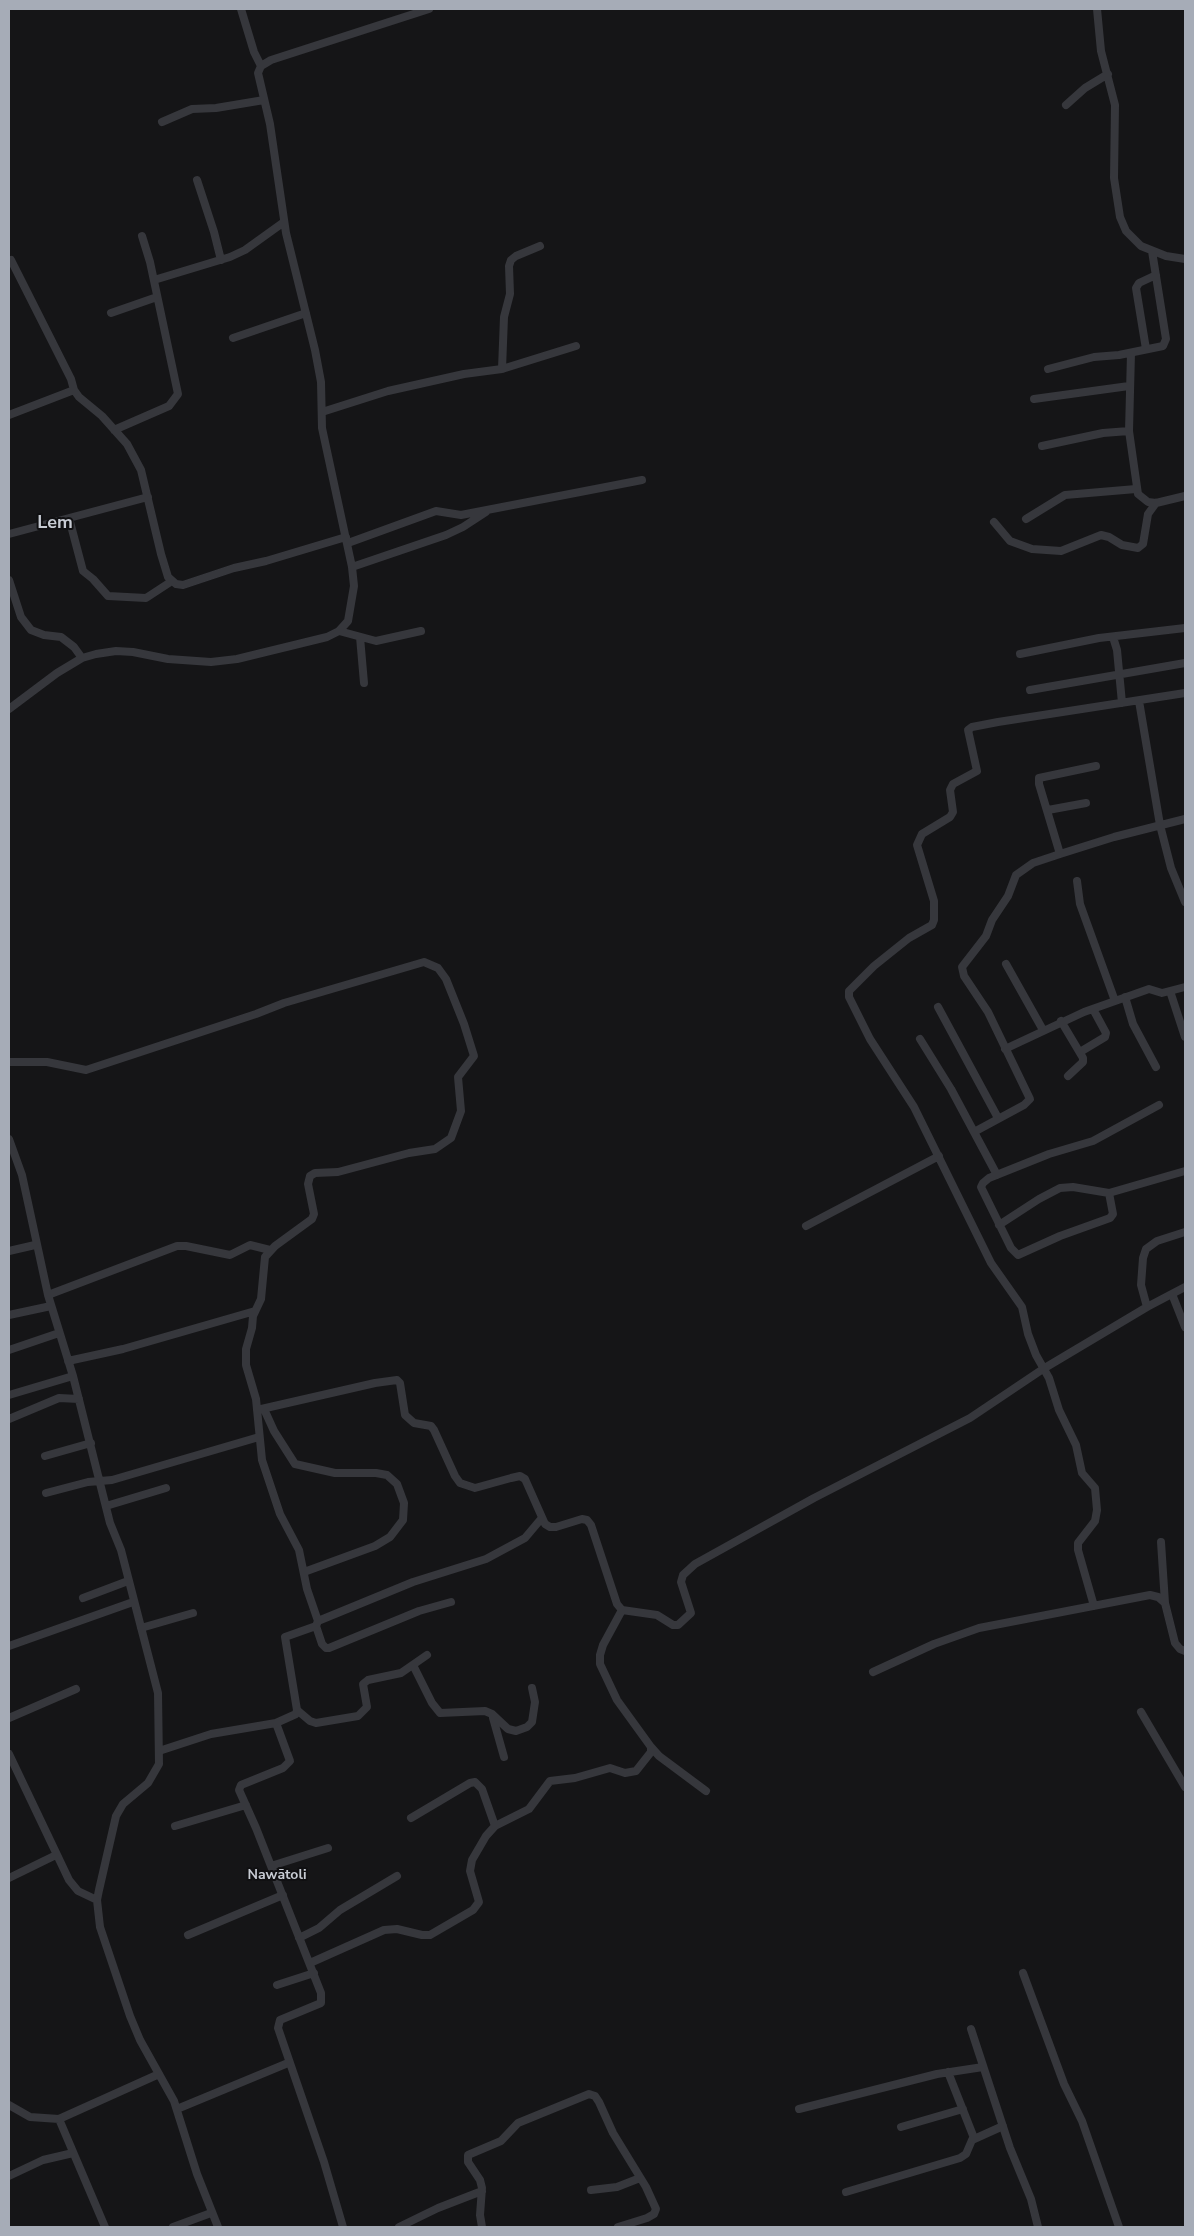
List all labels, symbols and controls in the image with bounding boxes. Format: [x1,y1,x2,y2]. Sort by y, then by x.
district label: Lem [37,513,73,535]
district label: Nawātoli [248,1868,306,1884]

